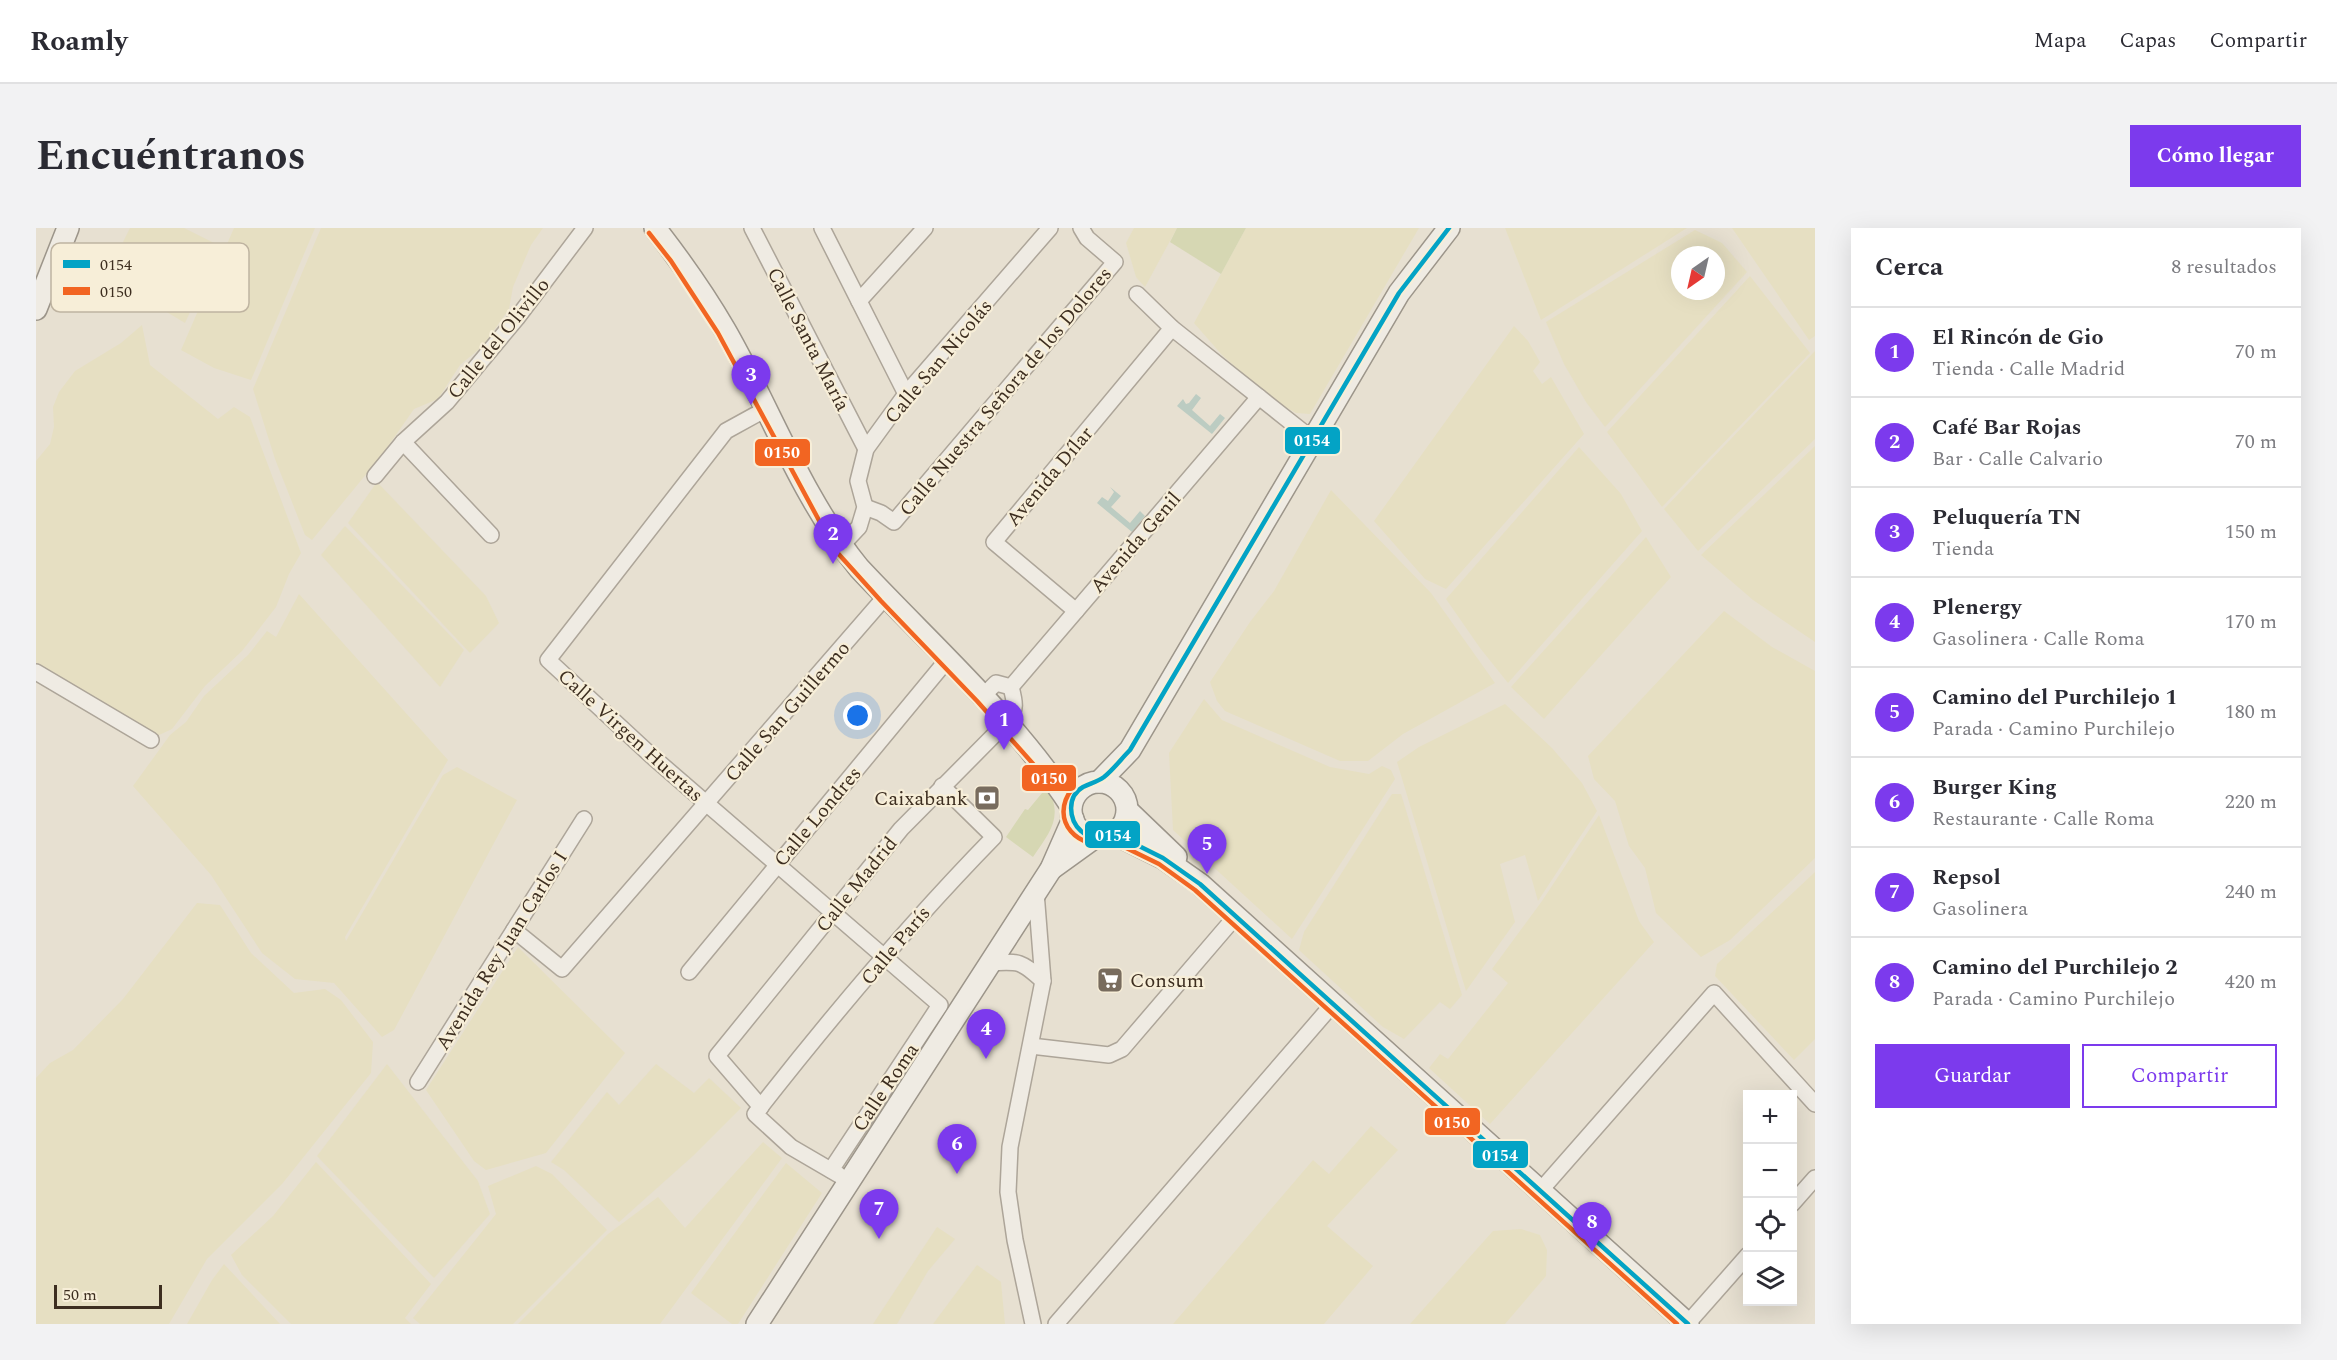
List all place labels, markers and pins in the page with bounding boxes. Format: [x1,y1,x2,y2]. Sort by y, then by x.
pin: 3 [732,356,770,405]
pin: 2 [814,514,852,564]
pin: 1 [984,700,1024,750]
bank icon: Caixabank [972,783,1002,813]
place label: Caixabank [874,784,968,814]
pin: 5 [1188,824,1226,874]
supermarket icon: Consum [1095,965,1125,995]
place label: Consum [1130,966,1204,996]
pin: 4 [966,1010,1006,1059]
pin: 6 [938,1124,976,1174]
pin: 7 [860,1190,898,1239]
pin: 8 [1572,1202,1612,1252]

